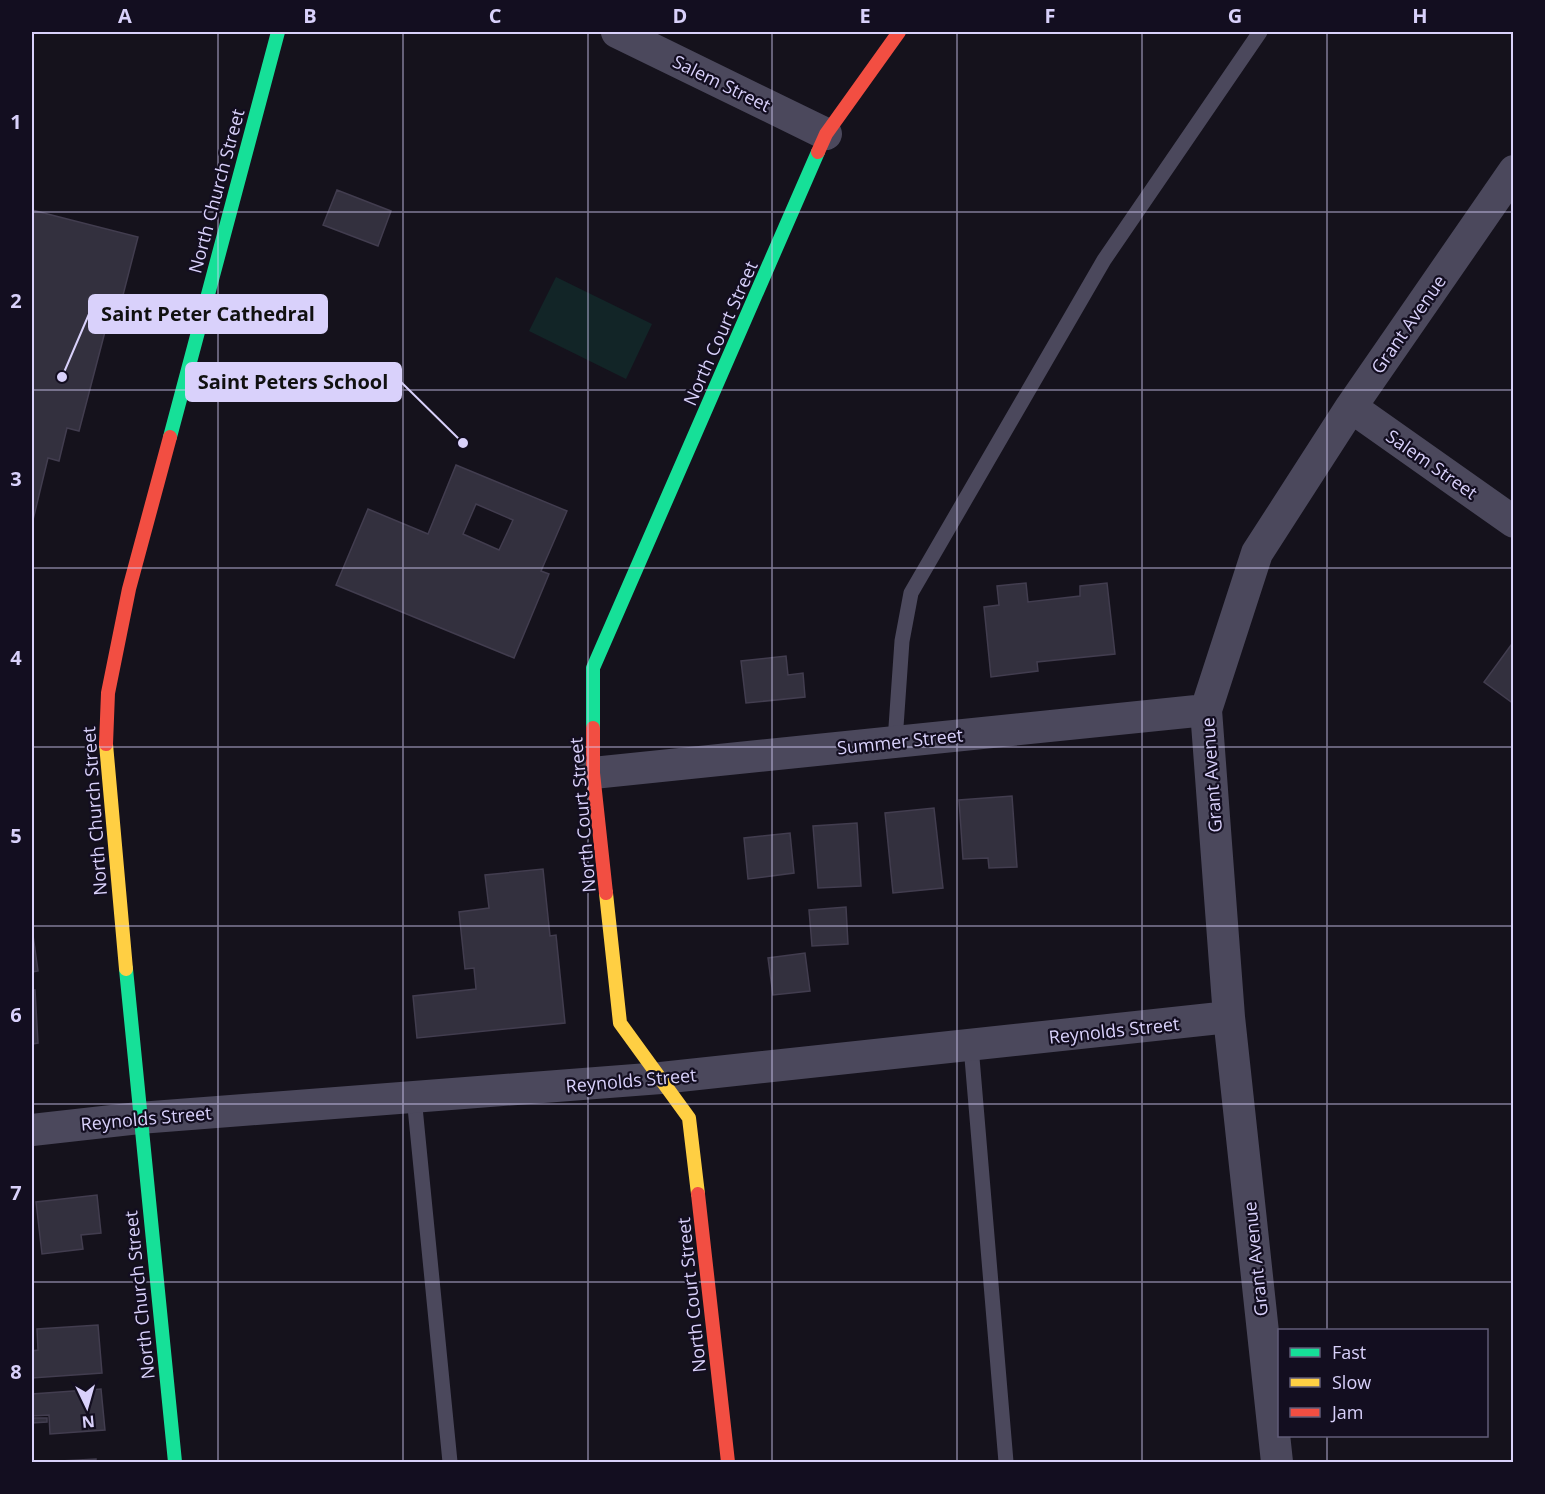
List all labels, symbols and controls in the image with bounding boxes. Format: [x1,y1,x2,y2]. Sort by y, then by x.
text: A [118,2,132,29]
text: B [303,2,317,29]
text: C [489,2,502,29]
text: D [673,2,687,29]
text: E [859,2,871,29]
text: F [1045,2,1055,29]
text: G [1228,2,1242,29]
text: H [1412,2,1428,29]
street label: Salem Street [669,49,775,117]
street label: North Church Street [183,106,249,276]
text: 1 [10,108,22,135]
street label: North Court Street [677,257,763,409]
street label: Grant Avenue [1365,270,1451,378]
text: 2 [10,287,22,314]
callout: Saint Peter Cathedral [89,295,327,333]
text: Saint Peter Cathedral [101,300,315,327]
callout: Saint Peters School [186,363,401,401]
text: Saint Peters School [198,368,388,395]
street label: Salem Street [1382,424,1482,504]
text: 3 [10,465,22,492]
text: 4 [10,644,22,671]
street label: Grant Avenue [1195,717,1227,833]
street label: Summer Street [836,722,964,760]
street label: North Church Street [76,726,112,896]
street label: North Court Street [563,736,601,894]
text: 5 [10,822,22,849]
text: 6 [10,1001,22,1028]
street label: Reynolds Street [1048,1011,1180,1049]
street label: Reynolds Street [565,1062,697,1098]
street label: Reynolds Street [80,1100,212,1136]
text: 7 [10,1179,22,1206]
street label: Grant Avenue [1237,1200,1273,1318]
street label: North Church Street [118,1210,160,1380]
street label: North Court Street [671,1216,711,1374]
legend [1278,1329,1488,1437]
text: Fast [1332,1340,1366,1364]
text: 8 [10,1358,22,1385]
text: Slow [1332,1370,1371,1394]
north arrow [57,1377,117,1437]
text: Jam [1330,1400,1364,1424]
text: N [81,1410,96,1433]

